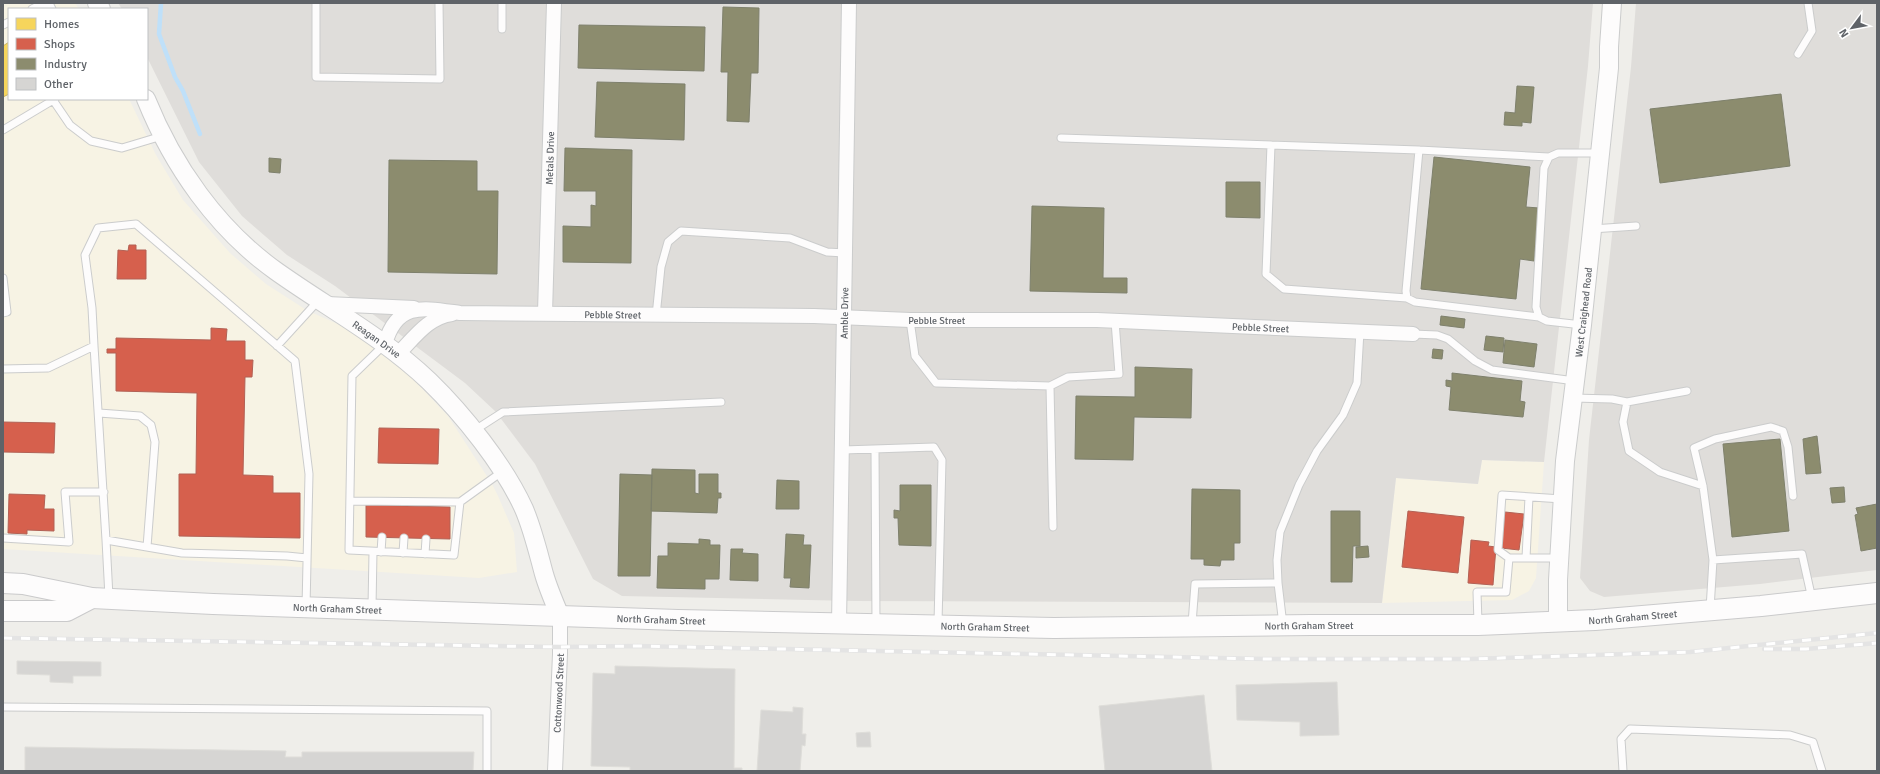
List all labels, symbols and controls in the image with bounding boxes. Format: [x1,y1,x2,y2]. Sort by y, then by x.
legend [8,8,148,100]
north arrow [1832,8,1872,48]
text: Homes [44,17,79,32]
text: N [1836,26,1851,40]
text: Shops [44,37,75,52]
text: Industry [44,57,87,72]
text: Other [44,77,74,92]
street label: Metals Drive [544,131,557,185]
street label: West Craighead Road [1573,267,1595,358]
street label: Amble Drive [839,287,851,339]
street label: Pebble Street [584,309,642,322]
street label: Pebble Street [908,315,966,327]
street label: Reagan Drive [350,319,403,361]
street label: Pebble Street [1232,321,1290,336]
street label: North Graham Street [293,602,382,617]
street label: North Graham Street [1588,608,1678,627]
street label: North Graham Street [616,613,706,628]
street label: North Graham Street [1264,620,1354,633]
street label: North Graham Street [940,621,1030,634]
street label: Cottonwood Street [552,653,567,733]

